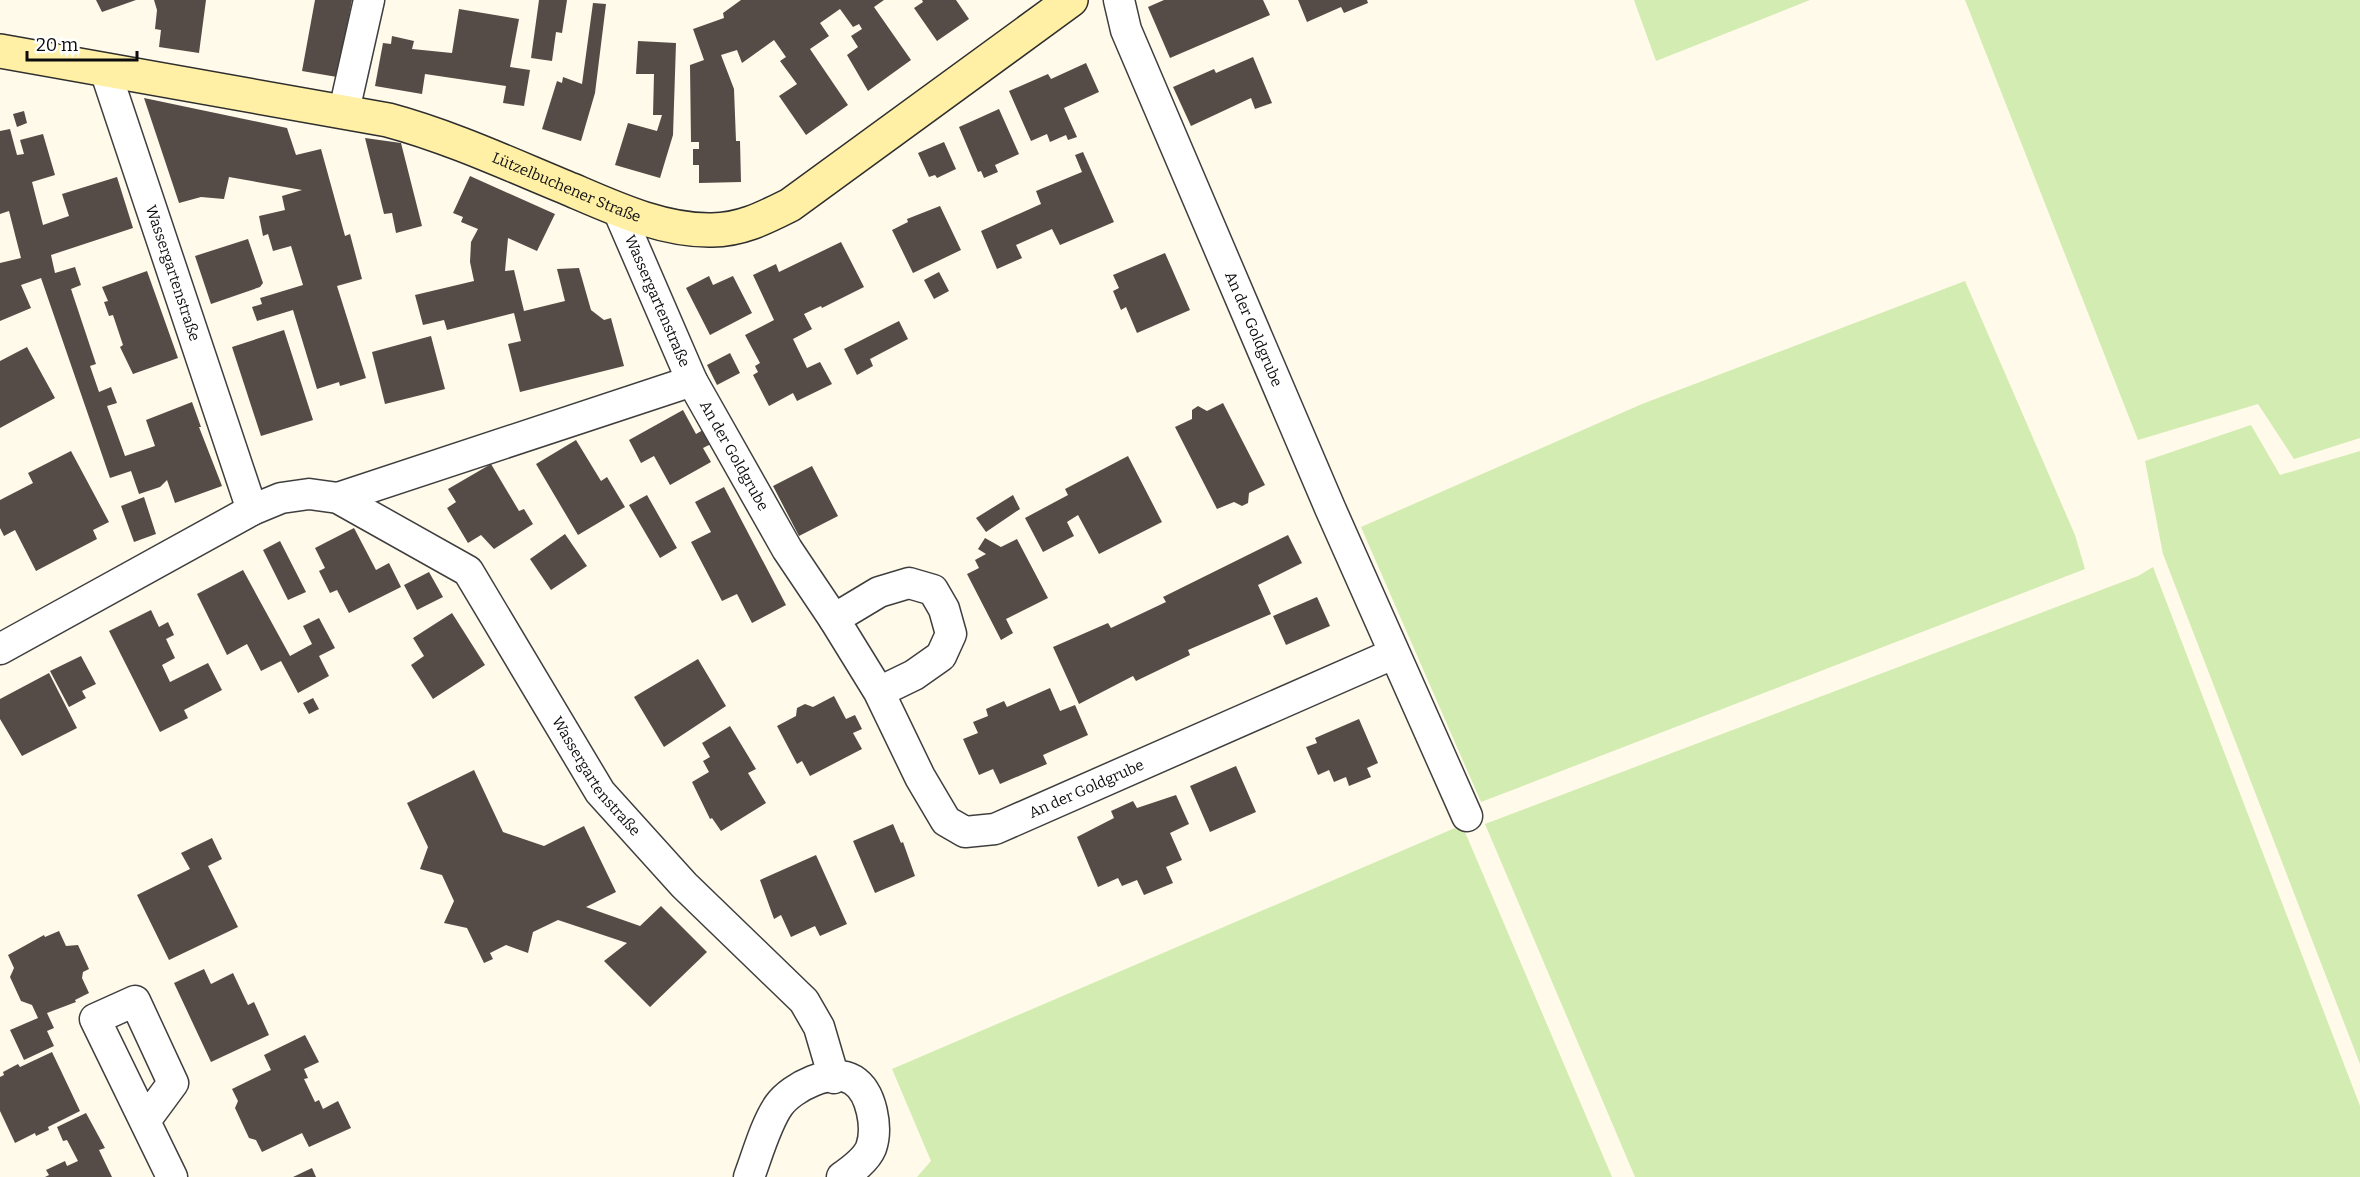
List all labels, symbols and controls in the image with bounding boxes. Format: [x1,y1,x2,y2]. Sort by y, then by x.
scale bar [27,24,136,62]
text: 20 m [36,34,78,56]
street label: Lützelbuchener Straße [489,149,643,226]
street label: Wassergartenstraße [142,203,204,343]
street label: Wassergartenstraße [621,232,694,370]
street label: An der Goldgrube [1221,269,1286,389]
street label: An der Goldgrube [696,397,772,514]
street label: Wassergartenstraße [548,713,644,839]
street label: An der Goldgrube [1026,756,1147,822]

